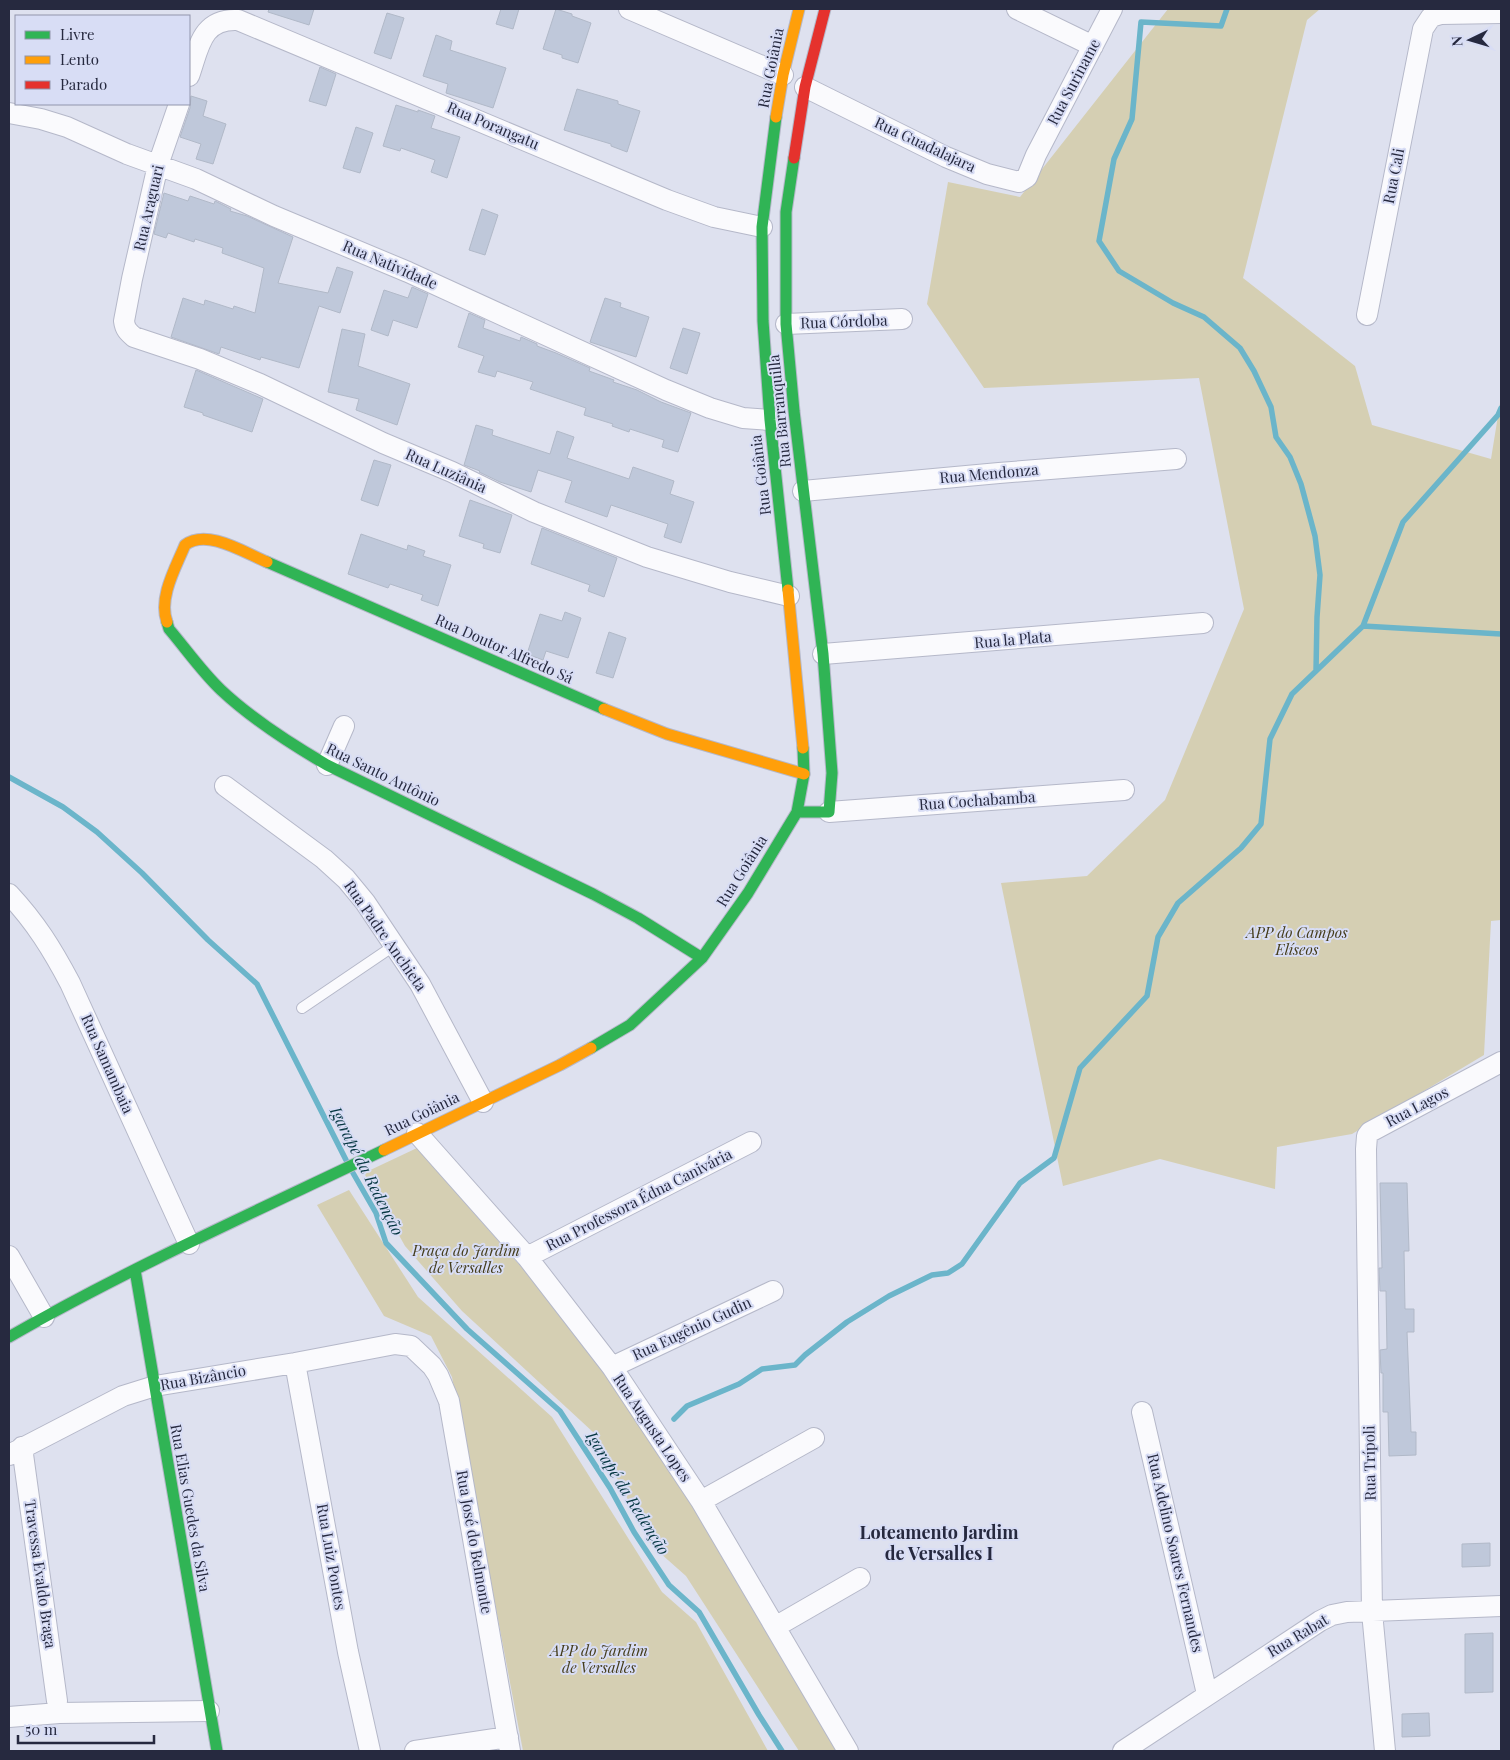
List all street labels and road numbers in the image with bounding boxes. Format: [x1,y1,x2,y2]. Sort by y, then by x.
street label: Rua Goiânia [752,26,788,109]
street label: Rua Suriname [1042,35,1104,128]
street label: Rua Porangatu [444,97,543,154]
street label: Rua Guadalajara [871,112,980,177]
street label: Rua Cali [1378,146,1408,205]
street label: Rua Araguari [128,162,168,253]
street label: Rua Natividade [340,235,441,293]
street label: Rua Córdoba [800,309,888,333]
street label: Rua Barranquilla [763,353,795,469]
street label: Rua Goiânia [745,433,775,516]
street label: Rua Luziânia [403,443,491,497]
street label: Rua Mendonza [939,459,1040,487]
street label: Rua Doutor Alfredo Sá [432,609,577,688]
street label: Rua la Plata [973,626,1053,652]
street label: Rua Santo Antônio [323,738,444,810]
street label: Rua Cochabamba [918,786,1036,814]
street label: Rua Goiânia [711,830,771,910]
street label: Rua Padre Anchieta [340,876,432,995]
street label: Rua Samambaia [77,1011,139,1117]
street label: Rua Lagos [1382,1081,1451,1131]
street label: Rua Goiânia [381,1086,463,1140]
street label: Rua Professora Édna Canivária [542,1143,736,1255]
street label: Rua Eugênio Gudin [629,1292,754,1364]
street label: Rua Bizâncio [158,1360,247,1394]
street label: Rua Augusta Lopes [609,1369,696,1485]
street label: Rua Elias Guedes da Silva [166,1422,216,1594]
street label: Rua Trípoli [1358,1425,1380,1501]
street label: Rua Adelino Soares Fernandes [1143,1451,1209,1654]
street label: Rua José do Belmonte [452,1468,497,1615]
street label: Travessa Evaldo Braga [21,1498,61,1650]
street label: Rua Luiz Pontes [313,1502,351,1612]
street label: Rua Rabat [1263,1609,1332,1661]

